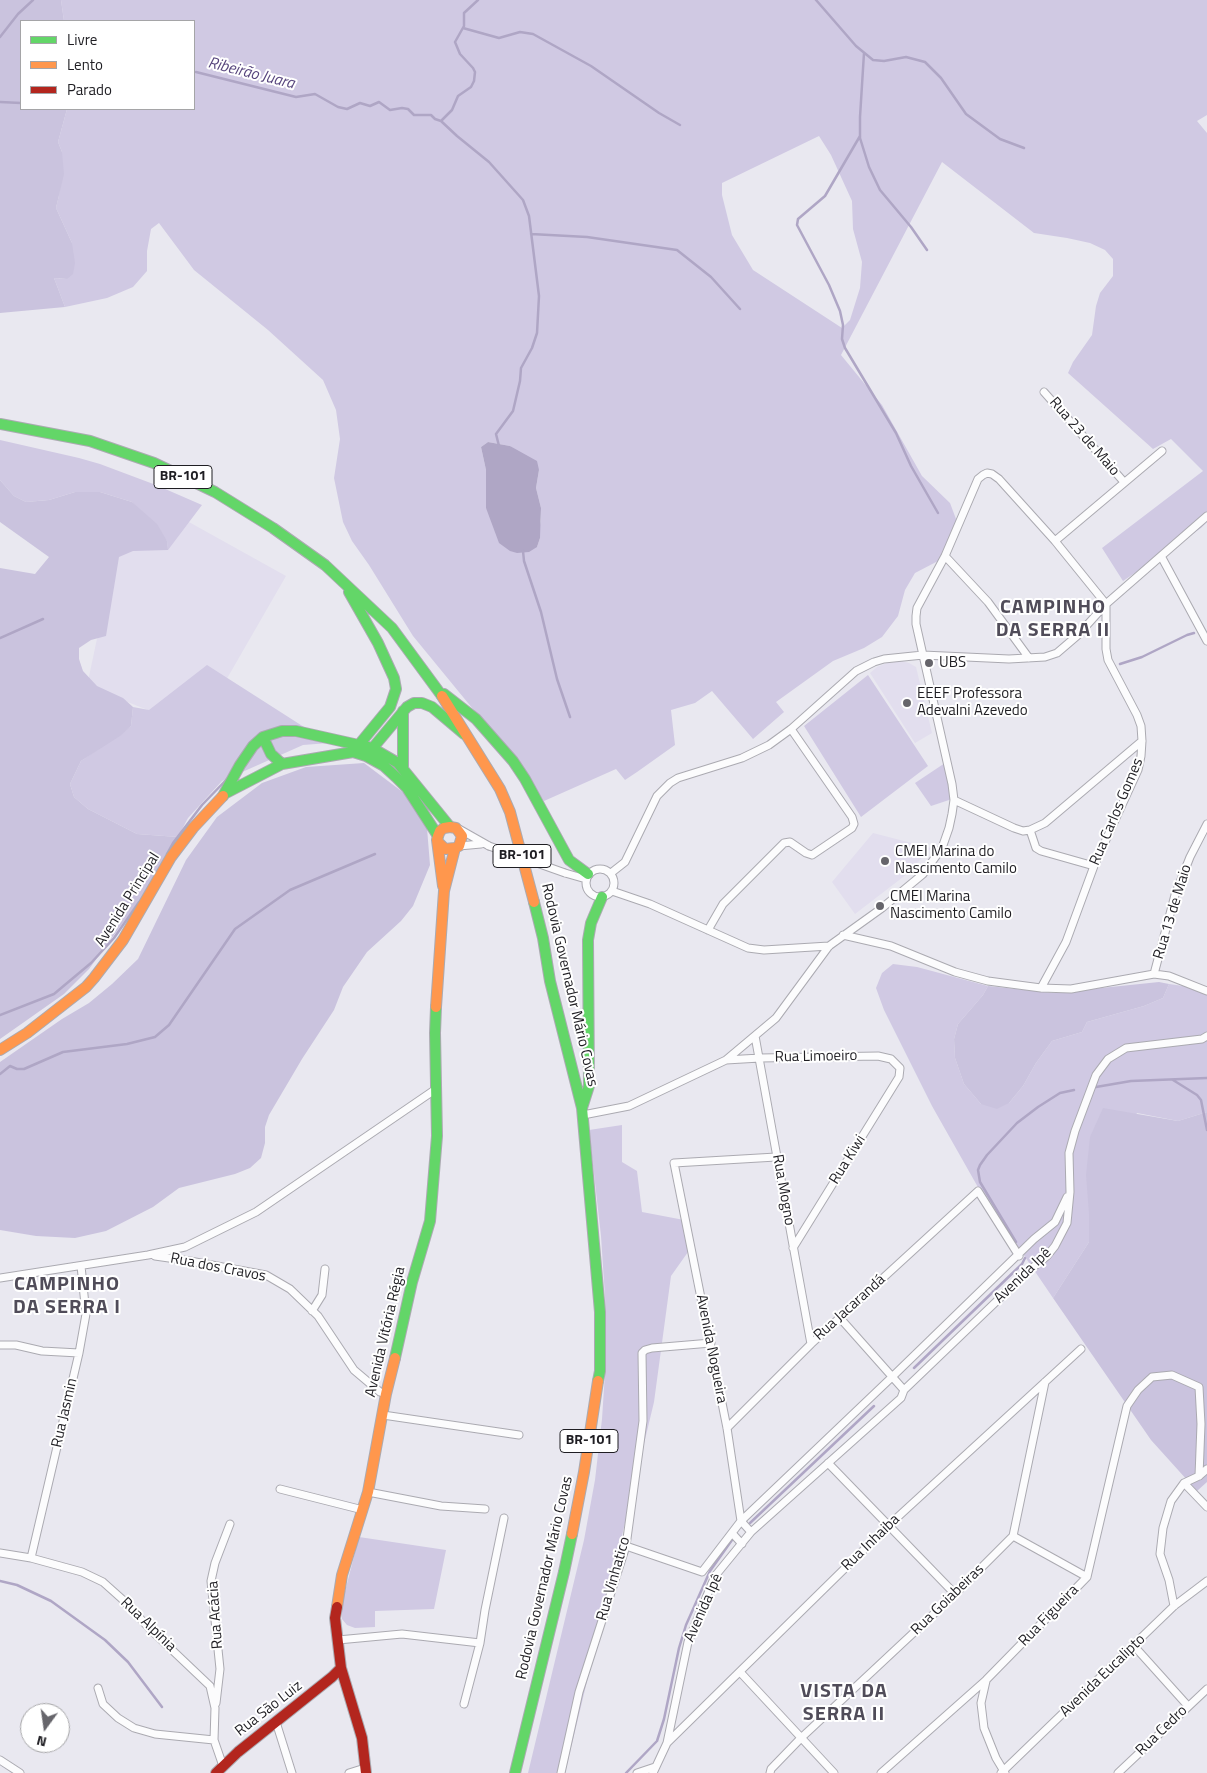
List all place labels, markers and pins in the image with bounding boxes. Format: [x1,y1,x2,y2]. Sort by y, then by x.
place label: UBS [939,654,966,672]
marker: UBS [923,657,935,669]
place label: EEEF Professora Adevalni Azevedo [917,685,1028,720]
marker: EEEF Professora Adevalni Azevedo [901,697,913,709]
place label: CMEI Marina do Nascimento Camilo [895,843,1017,878]
marker: CMEI Marina do Nascimento Camilo [879,855,891,867]
place label: CMEI Marina Nascimento Camilo [890,888,1012,923]
marker: CMEI Marina Nascimento Camilo [874,900,886,912]

